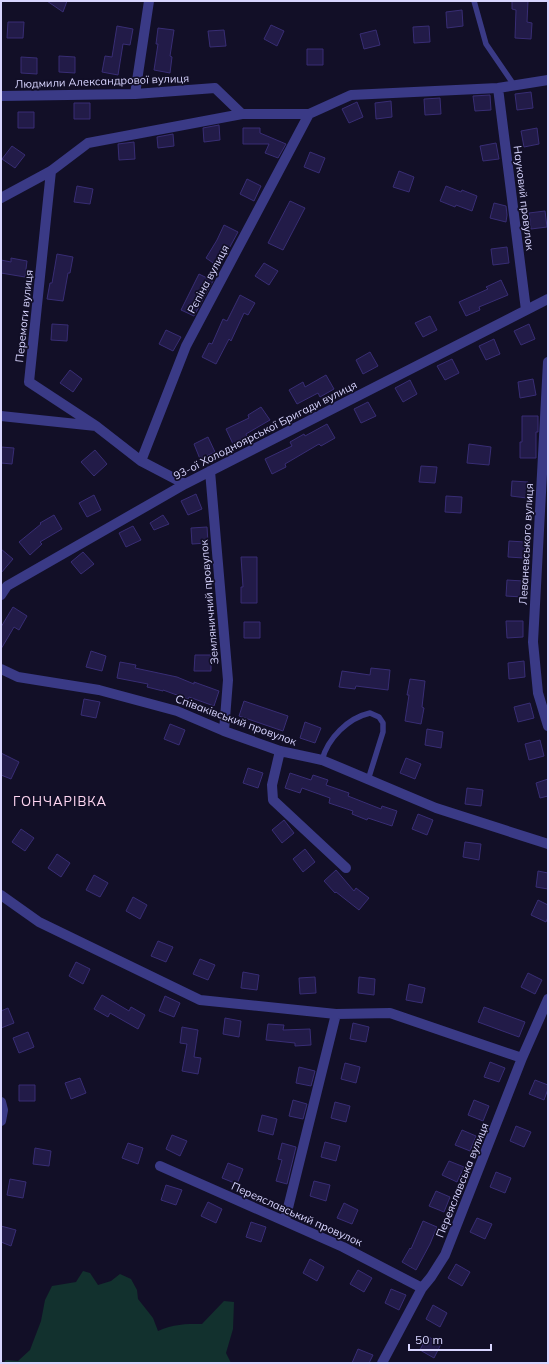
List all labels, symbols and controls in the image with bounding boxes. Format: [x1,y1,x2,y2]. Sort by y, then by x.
street label: Людмили Александрової вулиця [15,71,189,91]
street label: Науковий провулок [511,145,537,251]
street label: Рєпіна вулиця [184,242,232,316]
street label: Перемоги вулиця [12,269,36,363]
street label: 93-ої Холодноярської Бригади вулиця [171,377,359,483]
street label: Леваневського вулиця [516,483,536,605]
street label: Земляничний провулок [197,539,221,665]
street label: Співаківський провулок [173,692,299,749]
district label: ГОНЧАРІВКА [13,793,107,809]
street label: Переяславська вулиця [433,1120,491,1240]
street label: Переяславський провулок [229,1179,365,1249]
scale bar [409,1326,491,1352]
text: 50 m [415,1332,443,1347]

